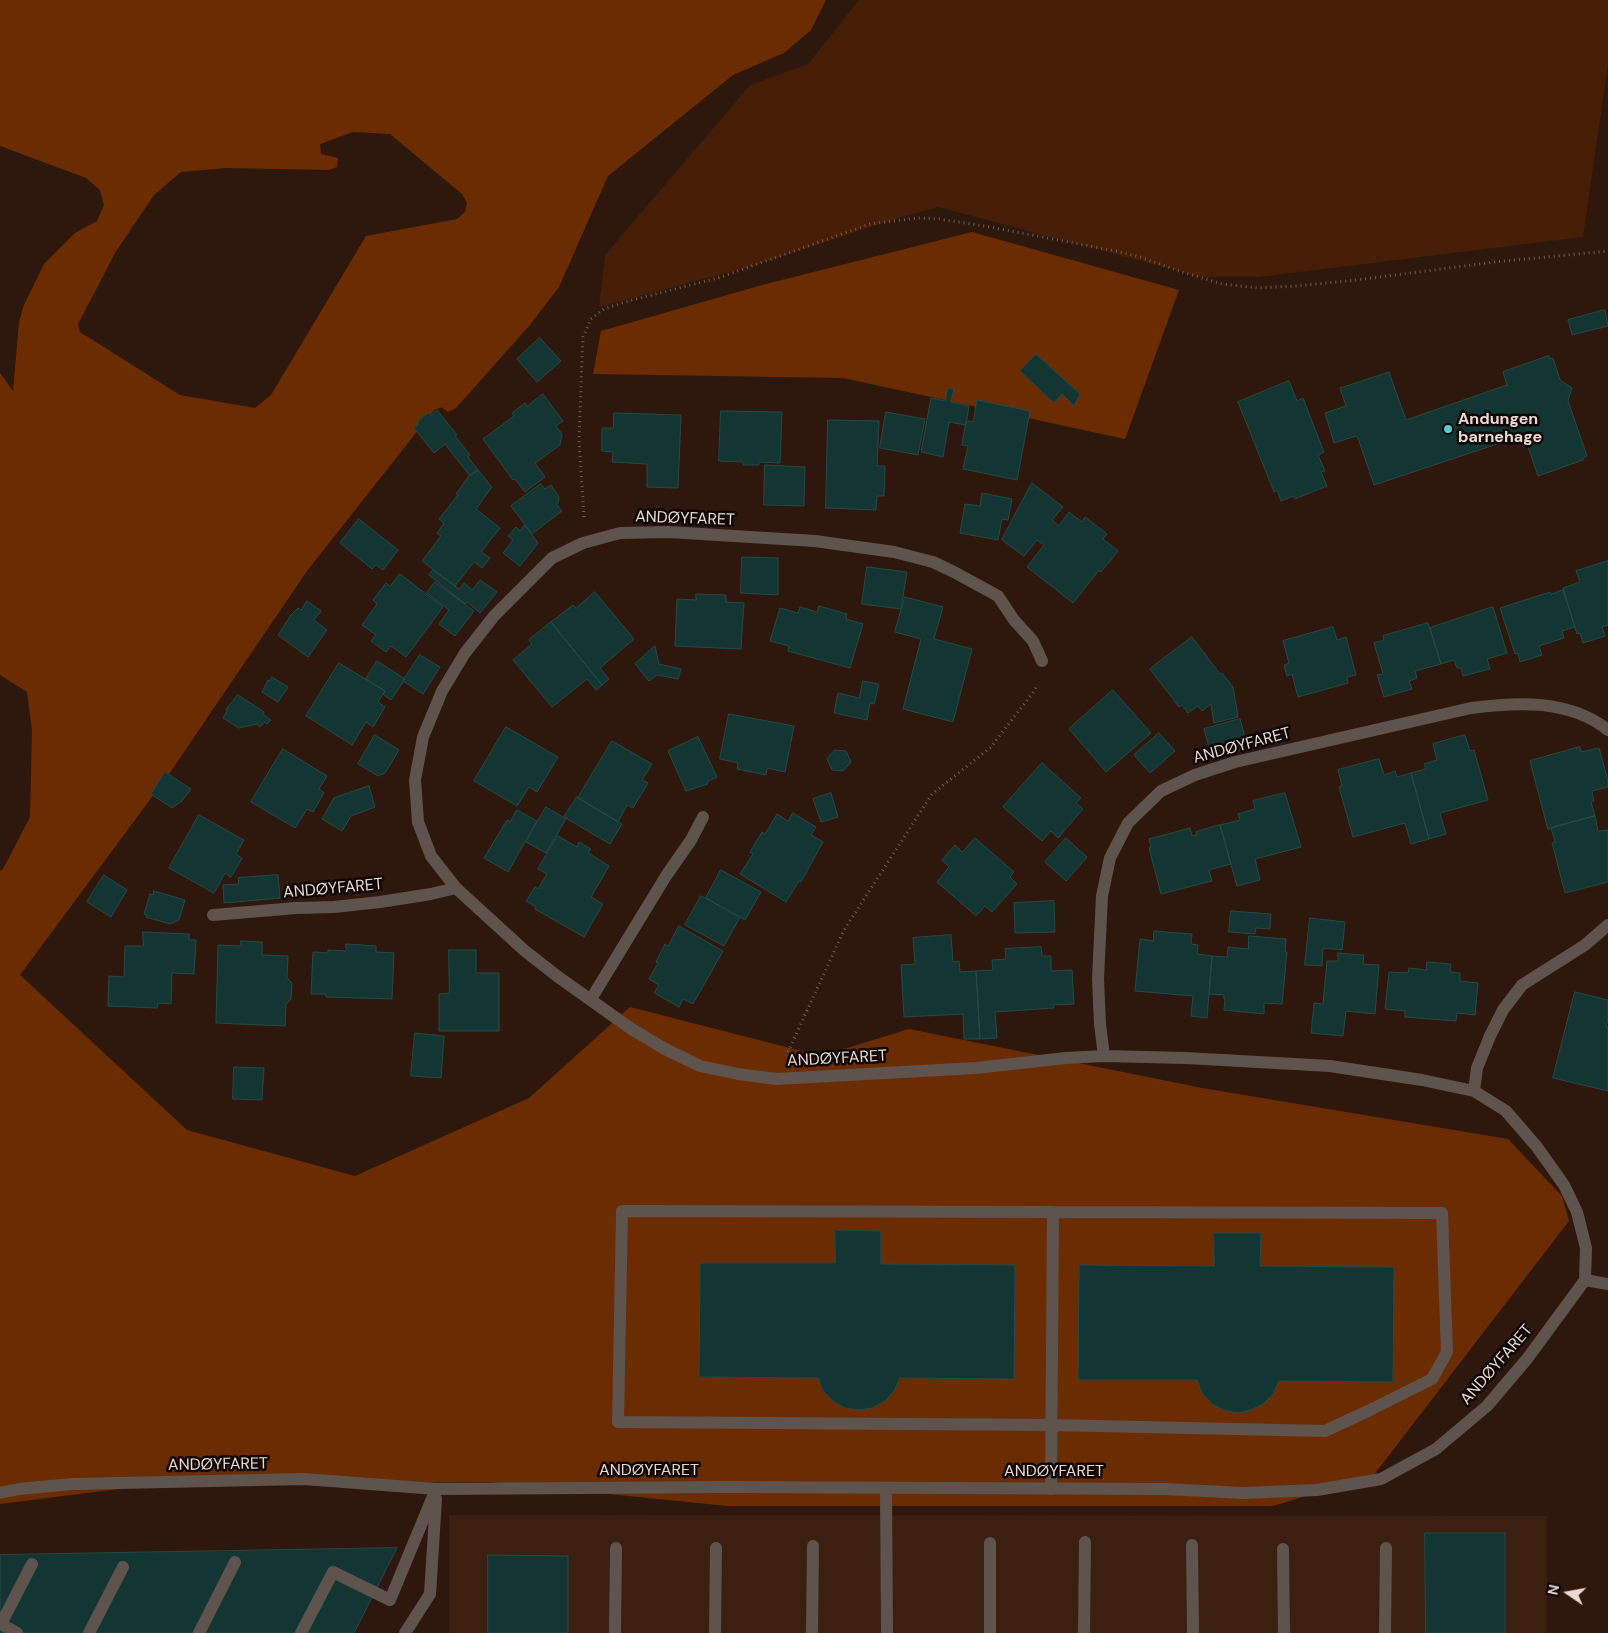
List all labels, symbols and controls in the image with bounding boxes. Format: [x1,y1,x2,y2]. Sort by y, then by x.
place label: Andungen barnehage [1458,410,1542,448]
marker: Andungen barnehage [1442,423,1454,435]
street label: ANDØYFARET [635,508,735,530]
street label: ANDØYFARET [1191,724,1293,768]
street label: ANDØYFARET [282,875,384,903]
street label: ANDØYFARET [787,1047,887,1071]
street label: ANDØYFARET [1457,1321,1537,1409]
street label: ANDØYFARET [168,1455,268,1475]
street label: ANDØYFARET [599,1461,699,1481]
street label: ANDØYFARET [1004,1462,1104,1482]
north arrow [1543,1568,1593,1618]
text: N [1543,1583,1563,1597]

